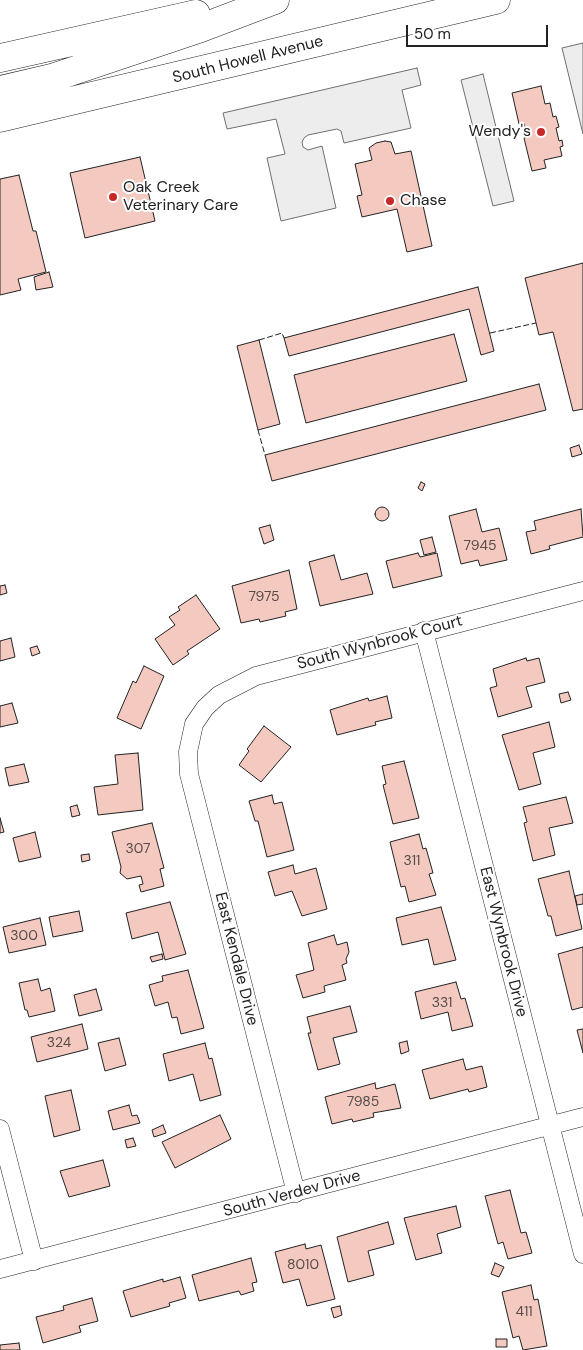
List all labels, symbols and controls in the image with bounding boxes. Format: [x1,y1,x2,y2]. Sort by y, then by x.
scale bar [408,15,550,47]
text: 50 m [414,24,451,44]
street label: South Howell Avenue [171,32,325,88]
place label: Wendy's [469,122,531,142]
marker: Wendy's [535,126,547,138]
place label: Oak Creek Veterinary Care [123,178,238,216]
marker: Oak Creek Veterinary Care [107,191,119,203]
place label: Chase [400,191,446,211]
marker: Chase [384,195,396,207]
house number: 7945 [464,538,496,554]
house number: 7975 [248,589,280,605]
street label: South Wynbrook Court [295,612,465,674]
house number: 307 [125,841,151,857]
house number: 311 [404,853,420,869]
street label: East Wynbrook Drive [475,865,531,1019]
street label: East Kendale Drive [210,890,262,1028]
house number: 300 [10,928,38,944]
house number: 331 [432,995,452,1011]
house number: 324 [47,1035,71,1051]
house number: 7985 [347,1094,379,1110]
street label: South Verdev Drive [221,1166,363,1222]
house number: 8010 [287,1257,319,1273]
house number: 411 [515,1304,533,1320]

